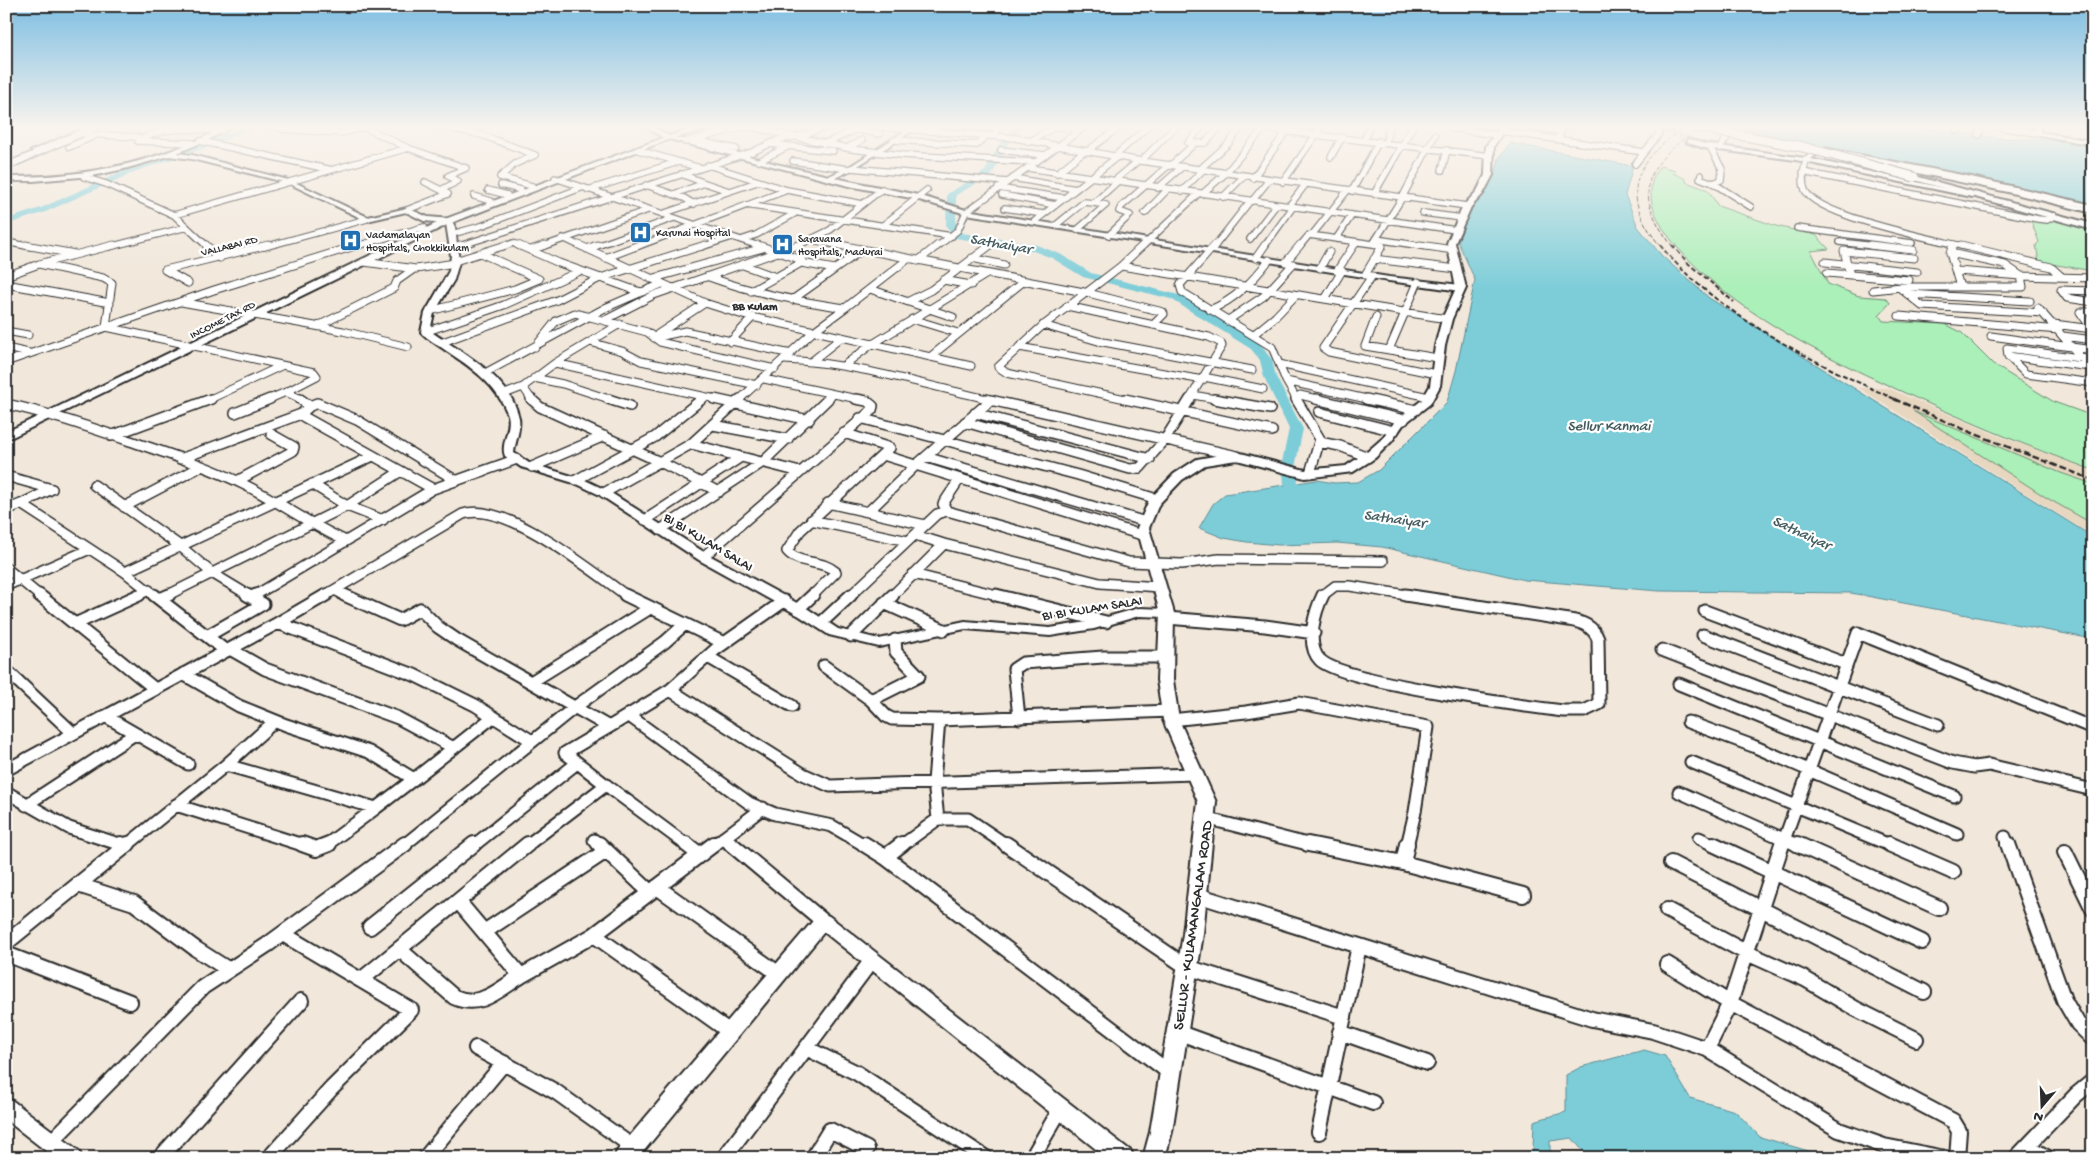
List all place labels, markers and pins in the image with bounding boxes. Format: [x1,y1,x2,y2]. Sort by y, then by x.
hospital icon: Karunai Hospital [628,220,652,244]
hospital icon: Vadamalayan Hospitals, Chokkikulam [338,228,362,252]
place label: Karunai Hospital [656,228,731,240]
place label: Vadamalayan Hospitals, Chokkikulam [365,230,469,255]
hospital icon: Saravana Hospitals, Madurai [770,232,794,256]
place label: Saravana Hospitals, Madurai [798,234,883,259]

